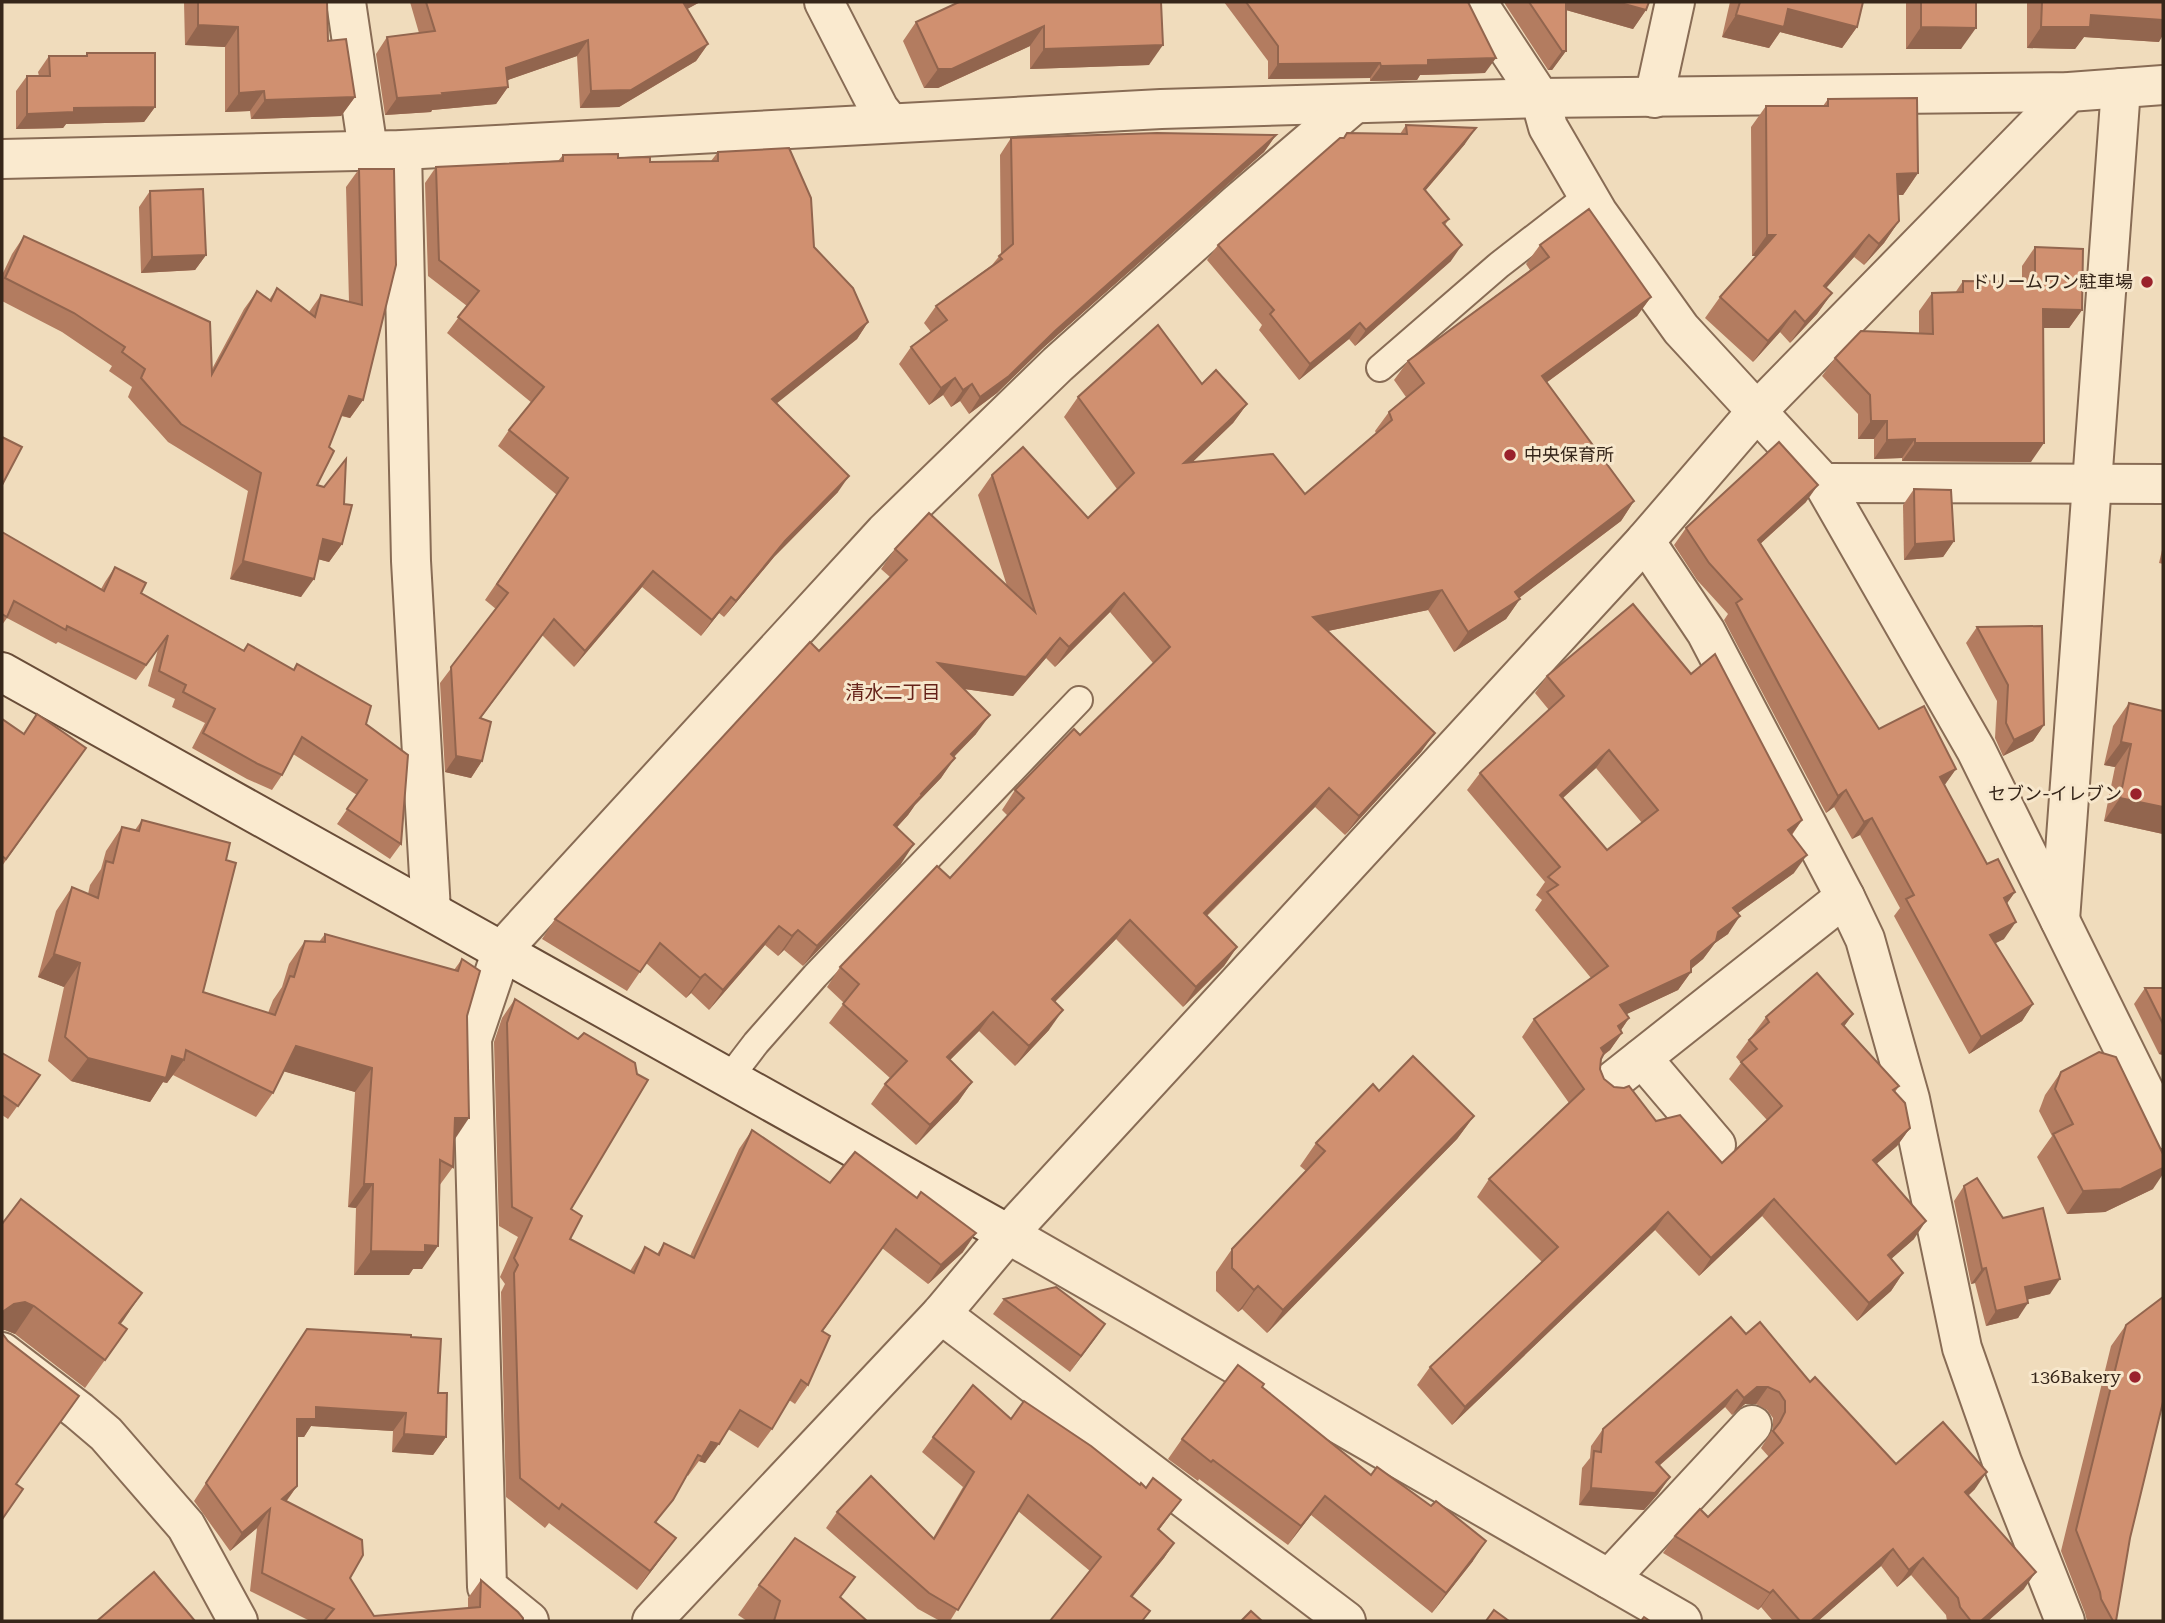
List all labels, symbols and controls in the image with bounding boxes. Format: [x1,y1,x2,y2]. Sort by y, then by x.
place label: ドリームワン駐車場 [1972,271,2133,292]
marker: ドリームワン駐車場 [2139,274,2155,290]
place label: 中央保育所 [1524,444,1614,465]
marker: 中央保育所 [1502,447,1518,463]
district label: 清水二丁目 [845,681,941,704]
place label: セブン-イレブン [1988,783,2122,804]
marker: セブン-イレブン [2128,786,2144,802]
place label: 136Bakery [2030,1366,2121,1387]
marker: 136Bakery [2127,1369,2143,1385]

